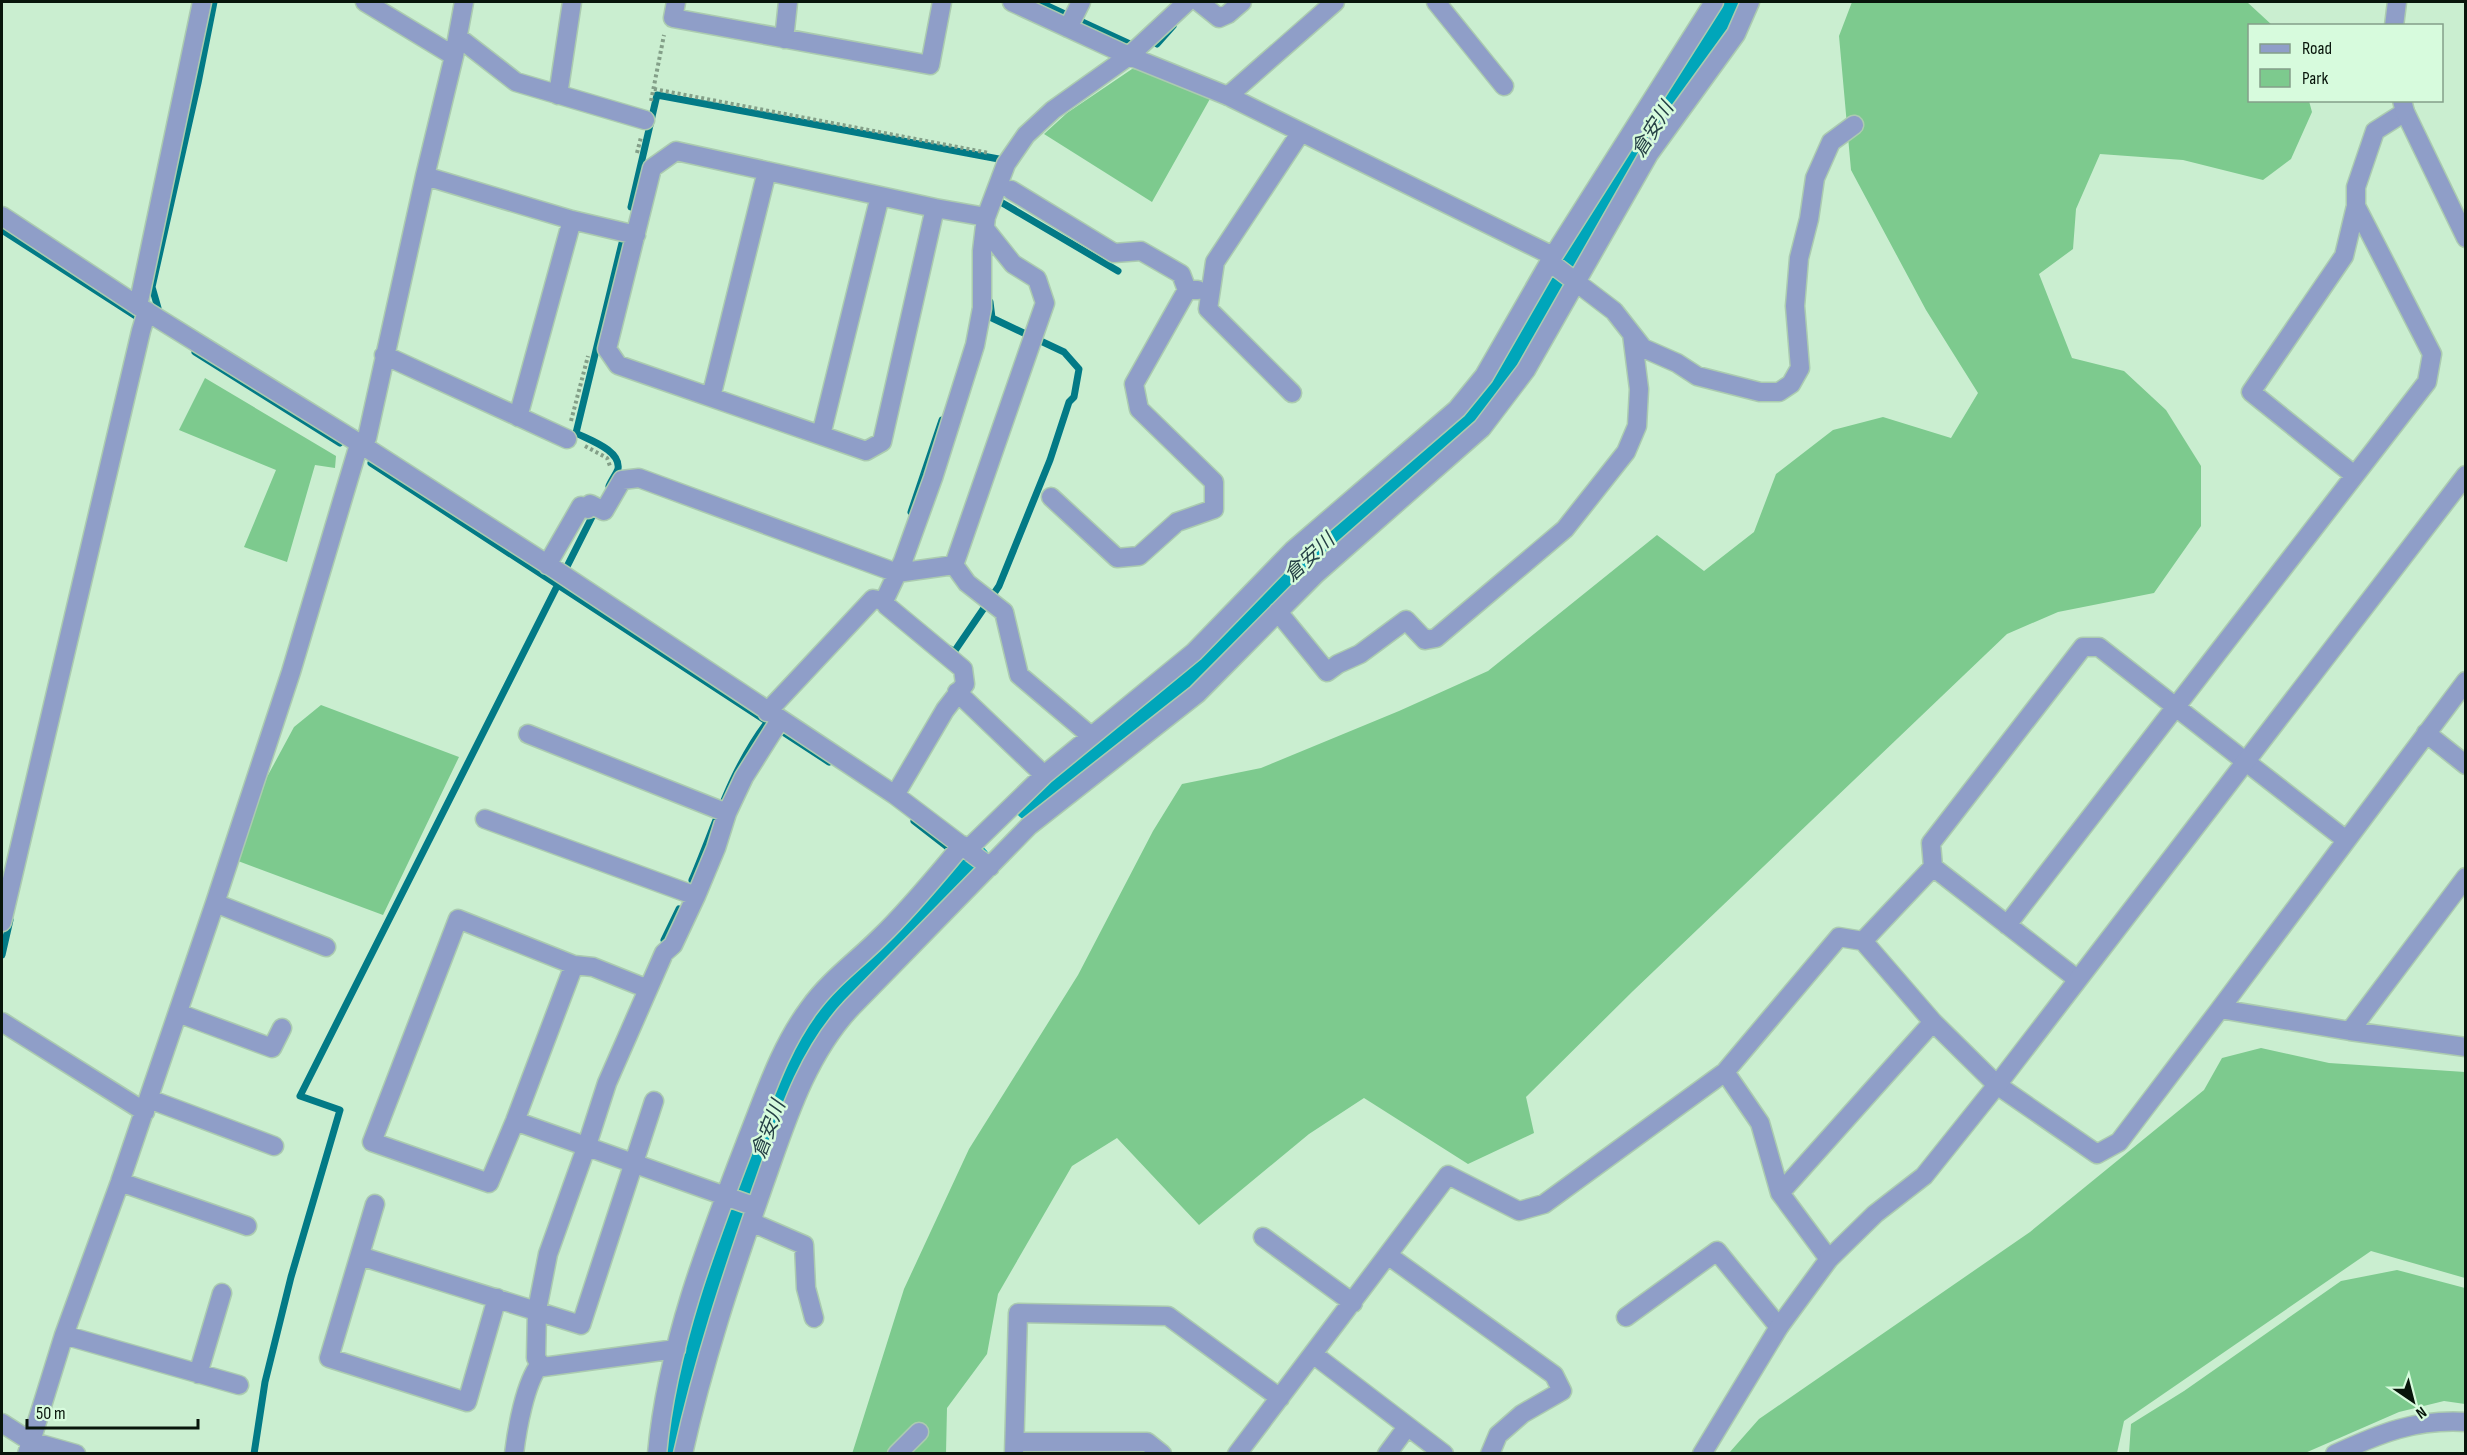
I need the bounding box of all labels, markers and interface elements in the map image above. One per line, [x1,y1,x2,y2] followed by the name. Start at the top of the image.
[2248,24,2443,102] legend
[2302,38,2332,59] text: Road
[2302,68,2328,89] text: Park
[1627,96,1680,161] water label: 倉安川
[1280,527,1341,587] water label: 倉安川
[747,1095,792,1162] water label: 倉安川
[2383,1371,2443,1431] north arrow
[27,1392,198,1430] scale bar
[2412,1402,2430,1422] text: N
[36,1403,66,1424] text: 50 m

